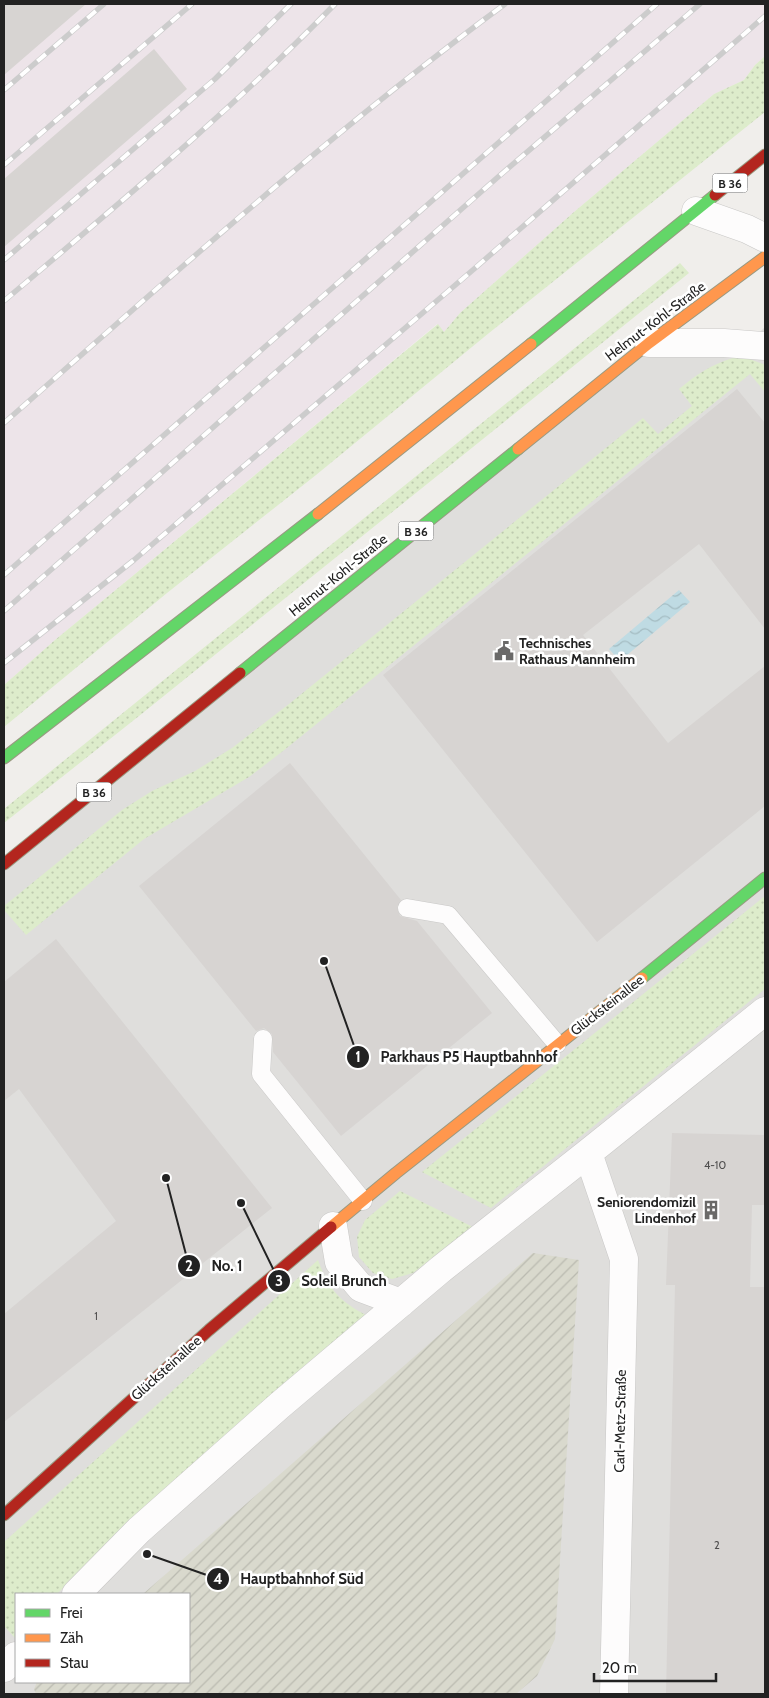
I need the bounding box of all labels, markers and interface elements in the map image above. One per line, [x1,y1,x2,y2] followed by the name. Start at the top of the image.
[712,174,748,192] road number: B 36
[601,277,709,365] street label: Helmut-Kohl-Straße
[398,522,434,540] road number: B 36
[285,530,391,620] street label: Helmut-Kohl-Straße
[519,634,635,668] place label: Technisches Rathaus Mannheim
[493,640,515,662] public building icon: Technisches Rathaus Mannheim
[76,782,112,802] road number: B 36
[567,971,647,1039] street label: Glücksteinallee
[345,1042,567,1072] callout: Parkhaus P5 Hauptbahnhof
[355,1048,361,1066] text: 1
[380,1048,558,1066] text: Parkhaus P5 Hauptbahnhof
[704,1158,726,1172] house number: 4-10
[597,1193,696,1227] place label: Seniorendomizil Lindenhof
[700,1199,722,1221] building icon: Seniorendomizil Lindenhof
[177,1251,253,1281] callout: No. 1
[185,1257,193,1275] text: 2
[211,1257,243,1275] text: No. 1
[267,1266,397,1296] callout: Soleil Brunch
[275,1272,283,1290] text: 3
[301,1272,387,1290] text: Soleil Brunch
[94,1309,98,1323] house number: 1
[127,1332,205,1404] street label: Glücksteinallee
[610,1369,630,1473] street label: Carl-Metz-Straße
[714,1538,720,1552] house number: 2
[206,1564,374,1594] callout: Hauptbahnhof Süd
[213,1570,223,1588] text: 4
[240,1570,364,1588] text: Hauptbahnhof Süd
[15,1593,190,1683] legend
[60,1604,83,1622] text: Frei
[60,1629,83,1647] text: Zäh
[594,1650,716,1682] scale bar
[60,1654,89,1672] text: Stau
[602,1659,637,1677] text: 20 m

